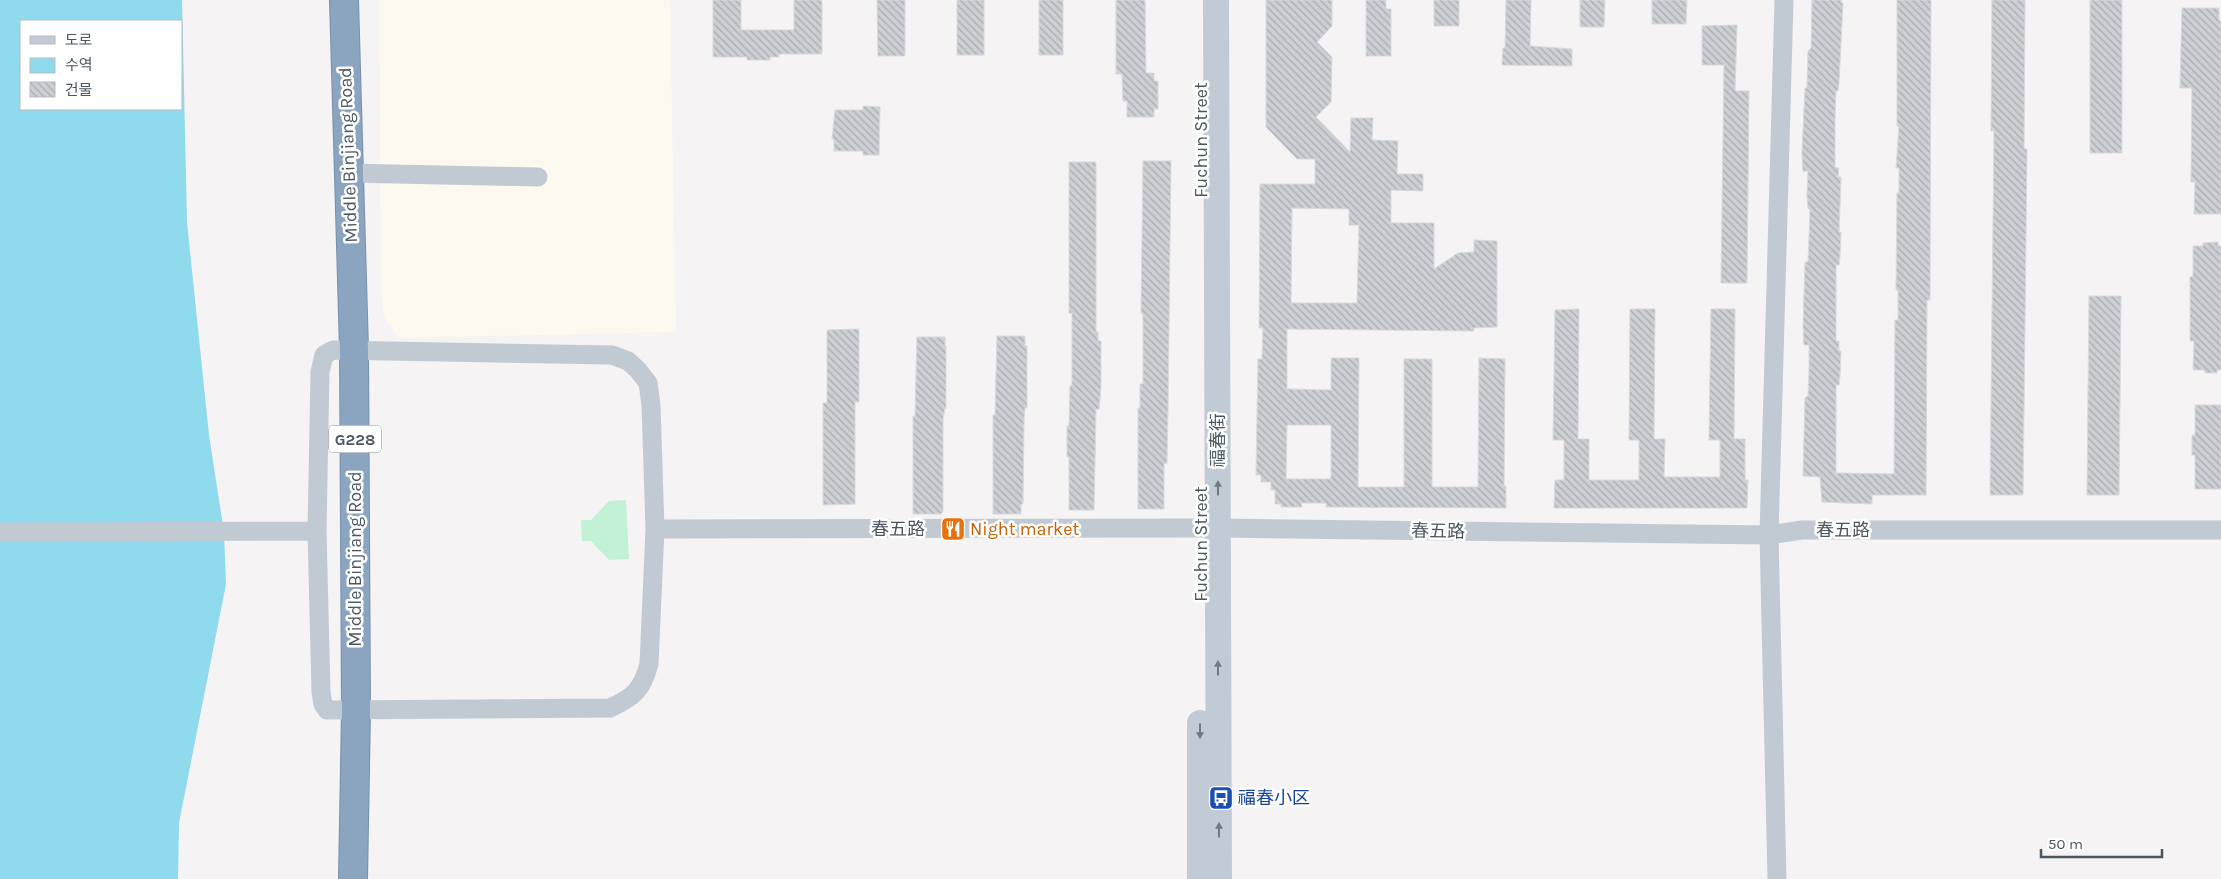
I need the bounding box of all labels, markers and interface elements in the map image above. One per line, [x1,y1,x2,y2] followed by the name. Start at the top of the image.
[20,20,182,110] legend
[65,31,93,49] text: 도로
[65,56,93,74] text: 수역
[334,67,362,243] street label: Middle Binjiang Road
[65,81,93,99] text: 건물
[1190,82,1212,198] street label: Fuchun Street
[1207,413,1229,467] street label: 福春街
[329,426,381,452] road number: G228
[344,471,366,647] street label: Middle Binjiang Road
[1214,480,1222,496] one-way arrow
[1190,486,1212,602] street label: Fuchun Street
[940,516,966,542] restaurant icon: Night market
[871,518,925,540] street label: 春五路
[970,518,1079,540] place label: Night market
[1816,519,1870,541] street label: 春五路
[1411,520,1465,542] street label: 春五路
[1214,660,1222,676] one-way arrow
[1196,723,1204,739] one-way arrow
[1208,785,1234,811] bus stop icon: 福春小区
[1238,787,1310,809] place label: 福春小区
[1215,822,1223,838] one-way arrow
[2041,826,2162,858] scale bar
[2048,835,2083,853] text: 50 m

